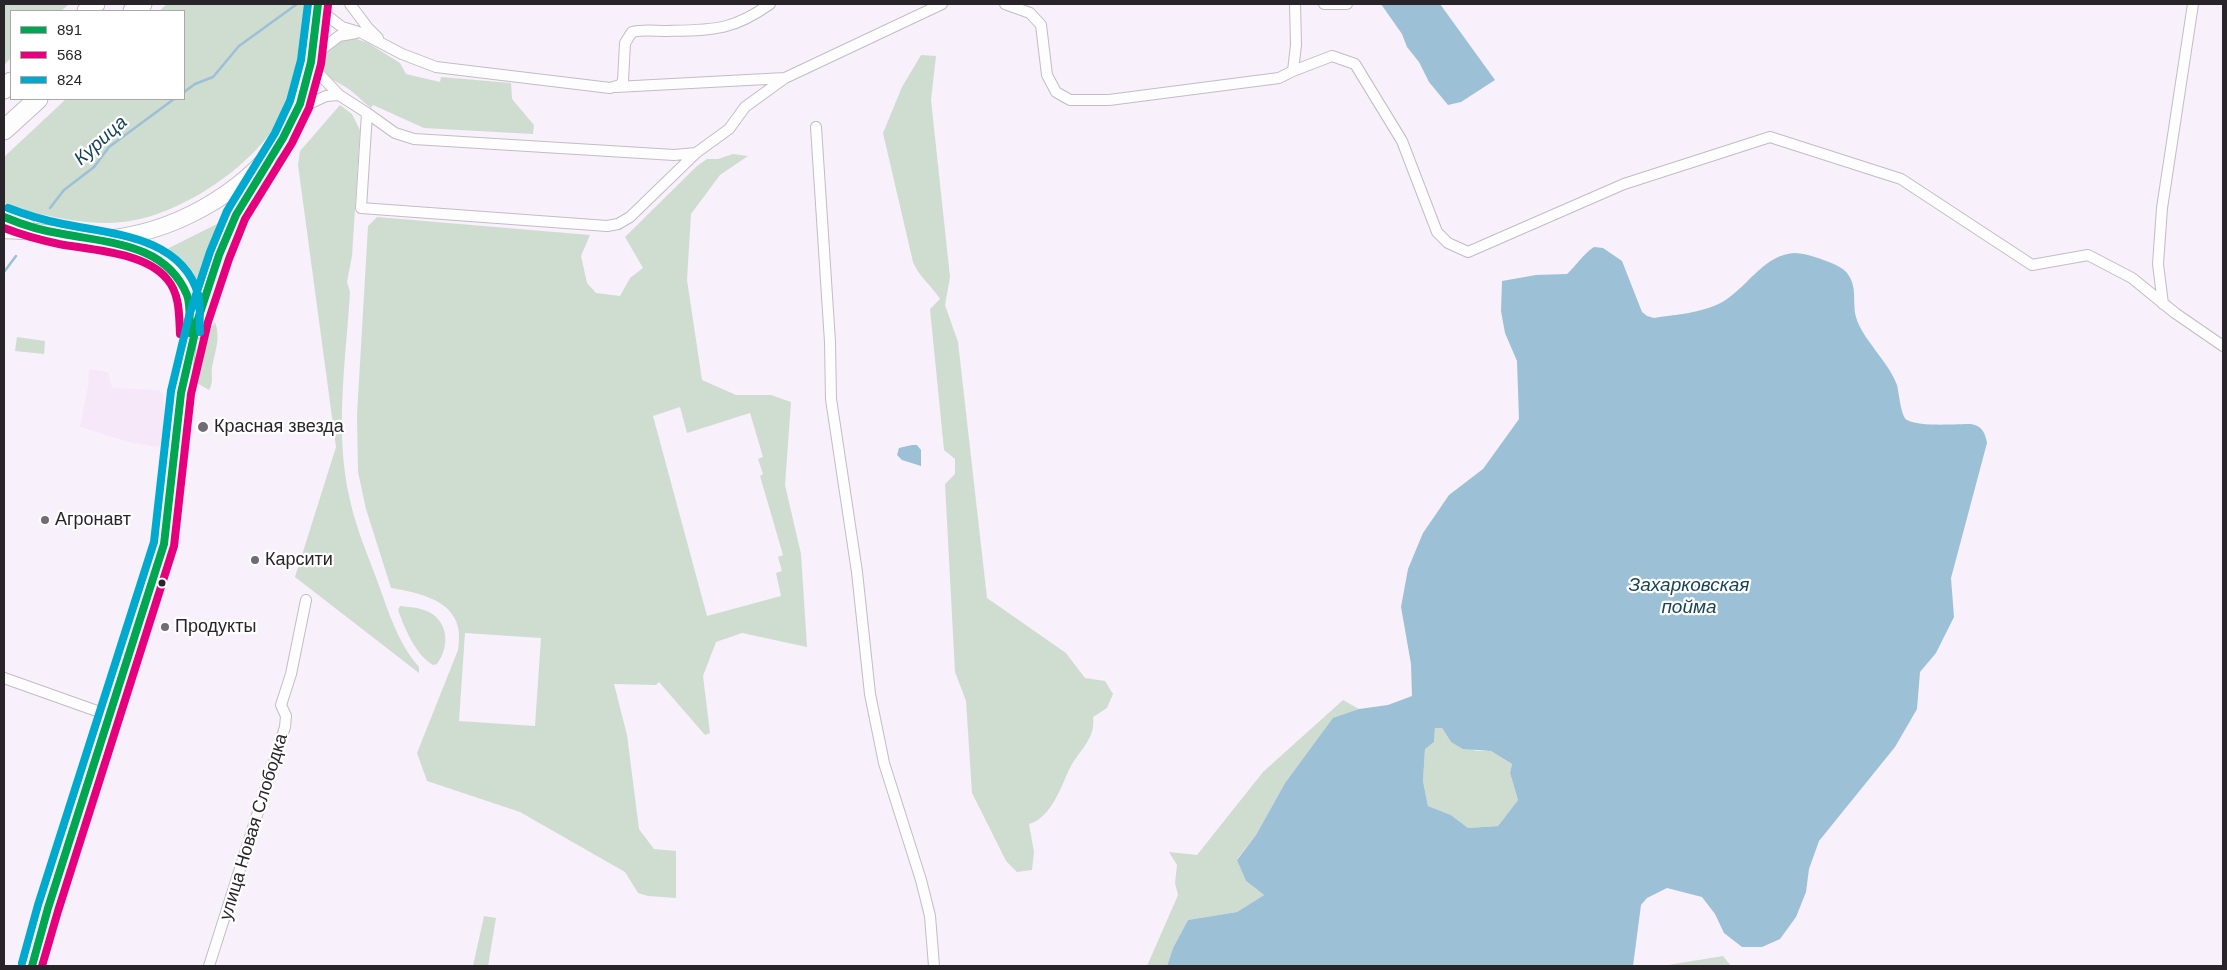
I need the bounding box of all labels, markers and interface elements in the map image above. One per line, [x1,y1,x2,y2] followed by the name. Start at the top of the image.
[10,10,185,100] legend
[57,21,82,38] text: 891
[57,46,82,63] text: 568
[57,71,82,88] text: 824
[70,111,132,171] water label: Курица
[214,416,344,438] place label: Красная звезда
[196,420,210,434] marker: Красная звезда
[55,509,131,531] place label: Агронавт
[39,514,51,526] marker: Агронавт
[265,549,333,571] place label: Карсити
[249,554,261,566] marker: Карсити
[1629,575,1749,619] water label: Захарковская пойма
[157,578,167,588] unlabelled marker
[175,616,256,638] place label: Продукты
[159,621,171,633] marker: Продукты
[215,731,293,923] street label: улица Новая Слободка

